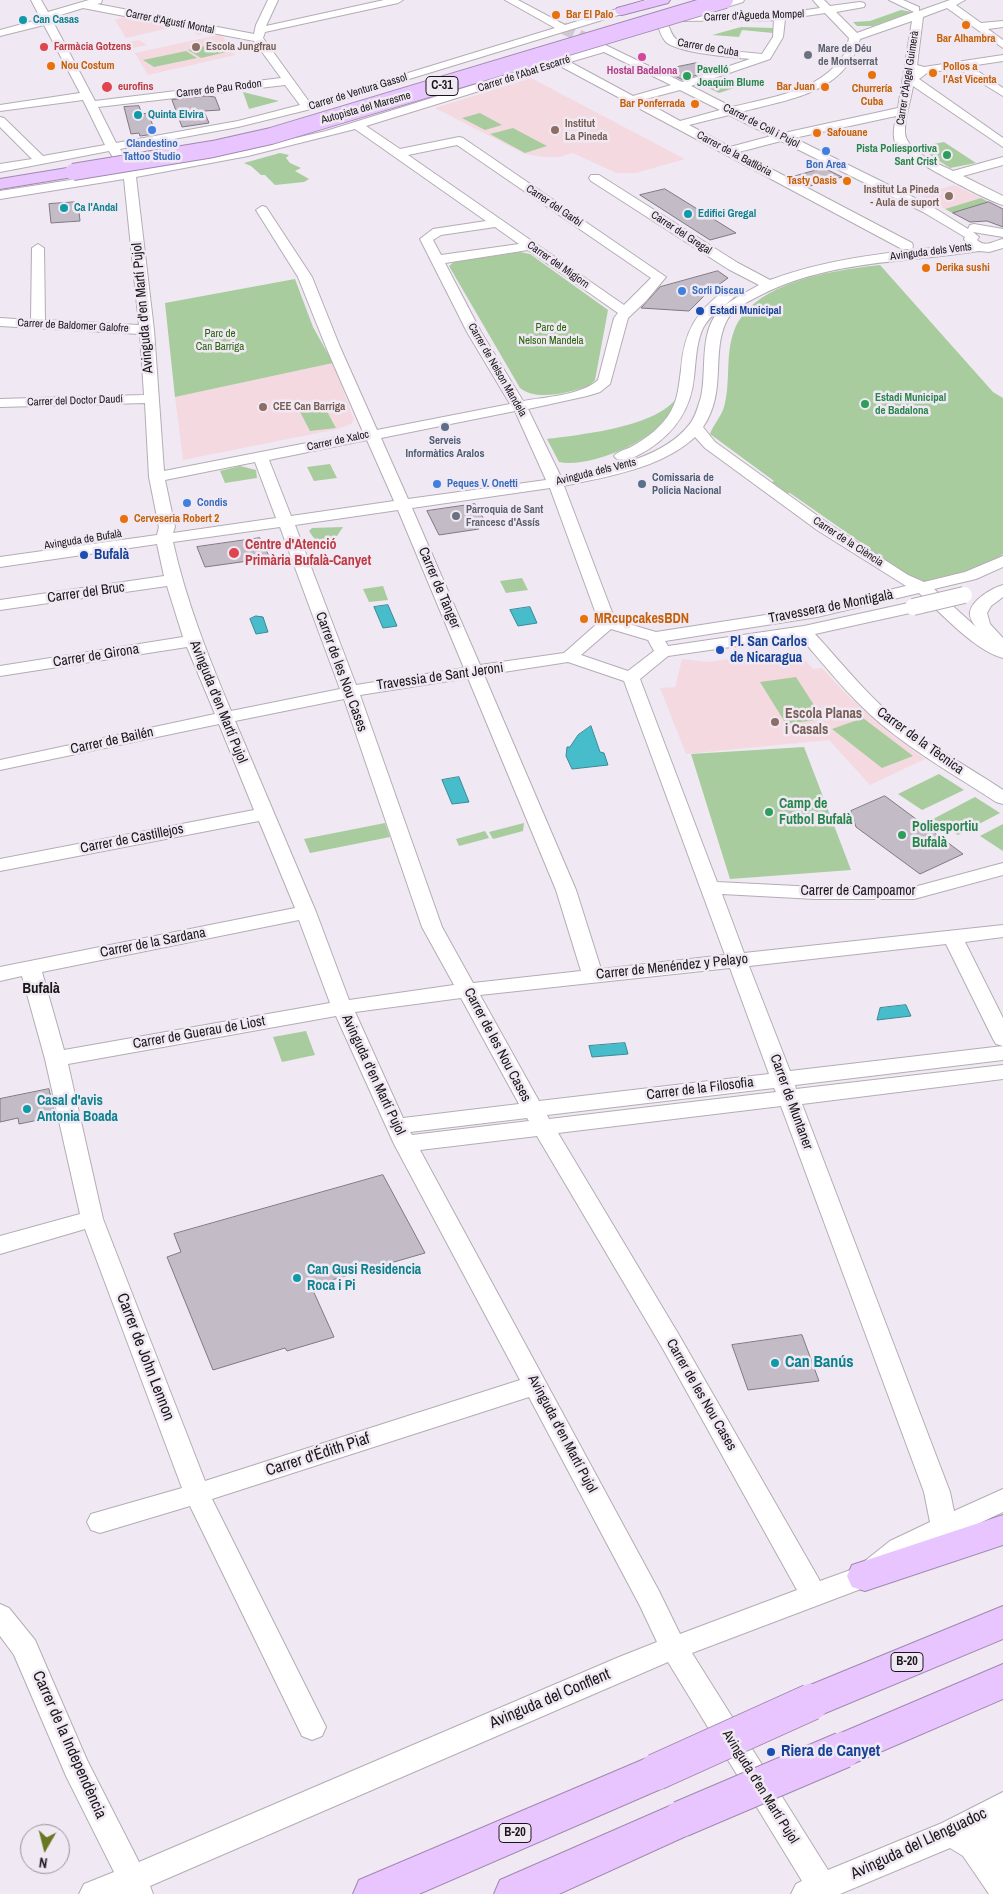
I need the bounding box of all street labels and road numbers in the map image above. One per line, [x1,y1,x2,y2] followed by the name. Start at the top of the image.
[125,7,215,37] street label: Carrer d'Agustí Montal
[704,8,804,24] street label: Carrer d'Àgueda Mompel
[894,30,922,126] street label: Carrer d'Àngel Guimerà
[676,36,740,60] street label: Carrer de Cuba
[476,53,572,95] street label: Carrer de l'Abat Escarré
[307,71,409,113] street label: Carrer de Ventura Gassol
[426,76,458,95] road number: C-31
[176,77,262,101] street label: Carrer de Pau Rodon
[320,89,412,127] street label: Autopista del Maresme
[721,101,801,151] street label: Carrer de Coll i Pujol
[694,129,774,179] street label: Carrer de la Batllòria
[523,182,585,230] street label: Carrer del Garbí
[648,208,714,258] street label: Carrer del Gregal
[524,239,592,291] street label: Carrer del Migjorn
[889,240,973,264] street label: Avinguda dels Vents
[129,242,157,374] street label: Avinguda d'en Martí Pujol
[17,316,129,336] street label: Carrer de Baldomer Galofre
[465,321,529,419] street label: Carrer de Nelson Mandela
[27,393,123,409] street label: Carrer del Doctor Daudí
[306,428,370,454] street label: Carrer de Xaloc
[555,456,637,488] street label: Avinguda dels Vents
[810,514,886,570] street label: Carrer de la Ciència
[43,527,123,553] street label: Avinguda de Bufalà
[414,545,464,631] street label: Carrer de Tànger
[46,579,126,607] street label: Carrer del Bruc
[767,587,895,627] street label: Travessera de Montigalà
[312,610,370,734] street label: Carrer de les Nou Cases
[186,638,250,766] street label: Avinguda d'en Martí Pujol
[52,641,140,671] street label: Carrer de Girona
[376,660,504,694] street label: Travessia de Sant Jeroni
[873,704,967,778] street label: Carrer de la Tècnica
[69,724,155,758] street label: Carrer de Bailén
[79,821,185,857] street label: Carrer de Castillejos
[801,883,915,899] street label: Carrer de Campoamor
[99,925,207,961] street label: Carrer de la Sardana
[595,951,749,983] street label: Carrer de Menéndez y Pelayo
[460,985,534,1105] street label: Carrer de les Nou Cases
[338,1012,408,1138] street label: Avinguda d'en Martí Pujol
[132,1013,266,1053] street label: Carrer de Guerau de Liost
[766,1052,816,1152] street label: Carrer de Muntaner
[645,1074,755,1104] street label: Carrer de la Filosofia
[112,1291,178,1423] street label: Carrer de John Lennon
[662,1336,740,1454] street label: Carrer de les Nou Cases
[524,1372,600,1496] street label: Avinguda d'en Martí Pujol
[264,1429,372,1481] street label: Carrer d'Édith Piaf
[891,1652,923,1671] road number: B-20
[487,1665,613,1733] street label: Avinguda del Conflent
[28,1668,110,1822] street label: Carrer de la Independència
[718,1727,802,1847] street label: Avinguda d'en Martí Pujol
[848,1804,990,1884] street label: Avinguda del Llenguadoc
[499,1824,531,1842] road number: B-20

